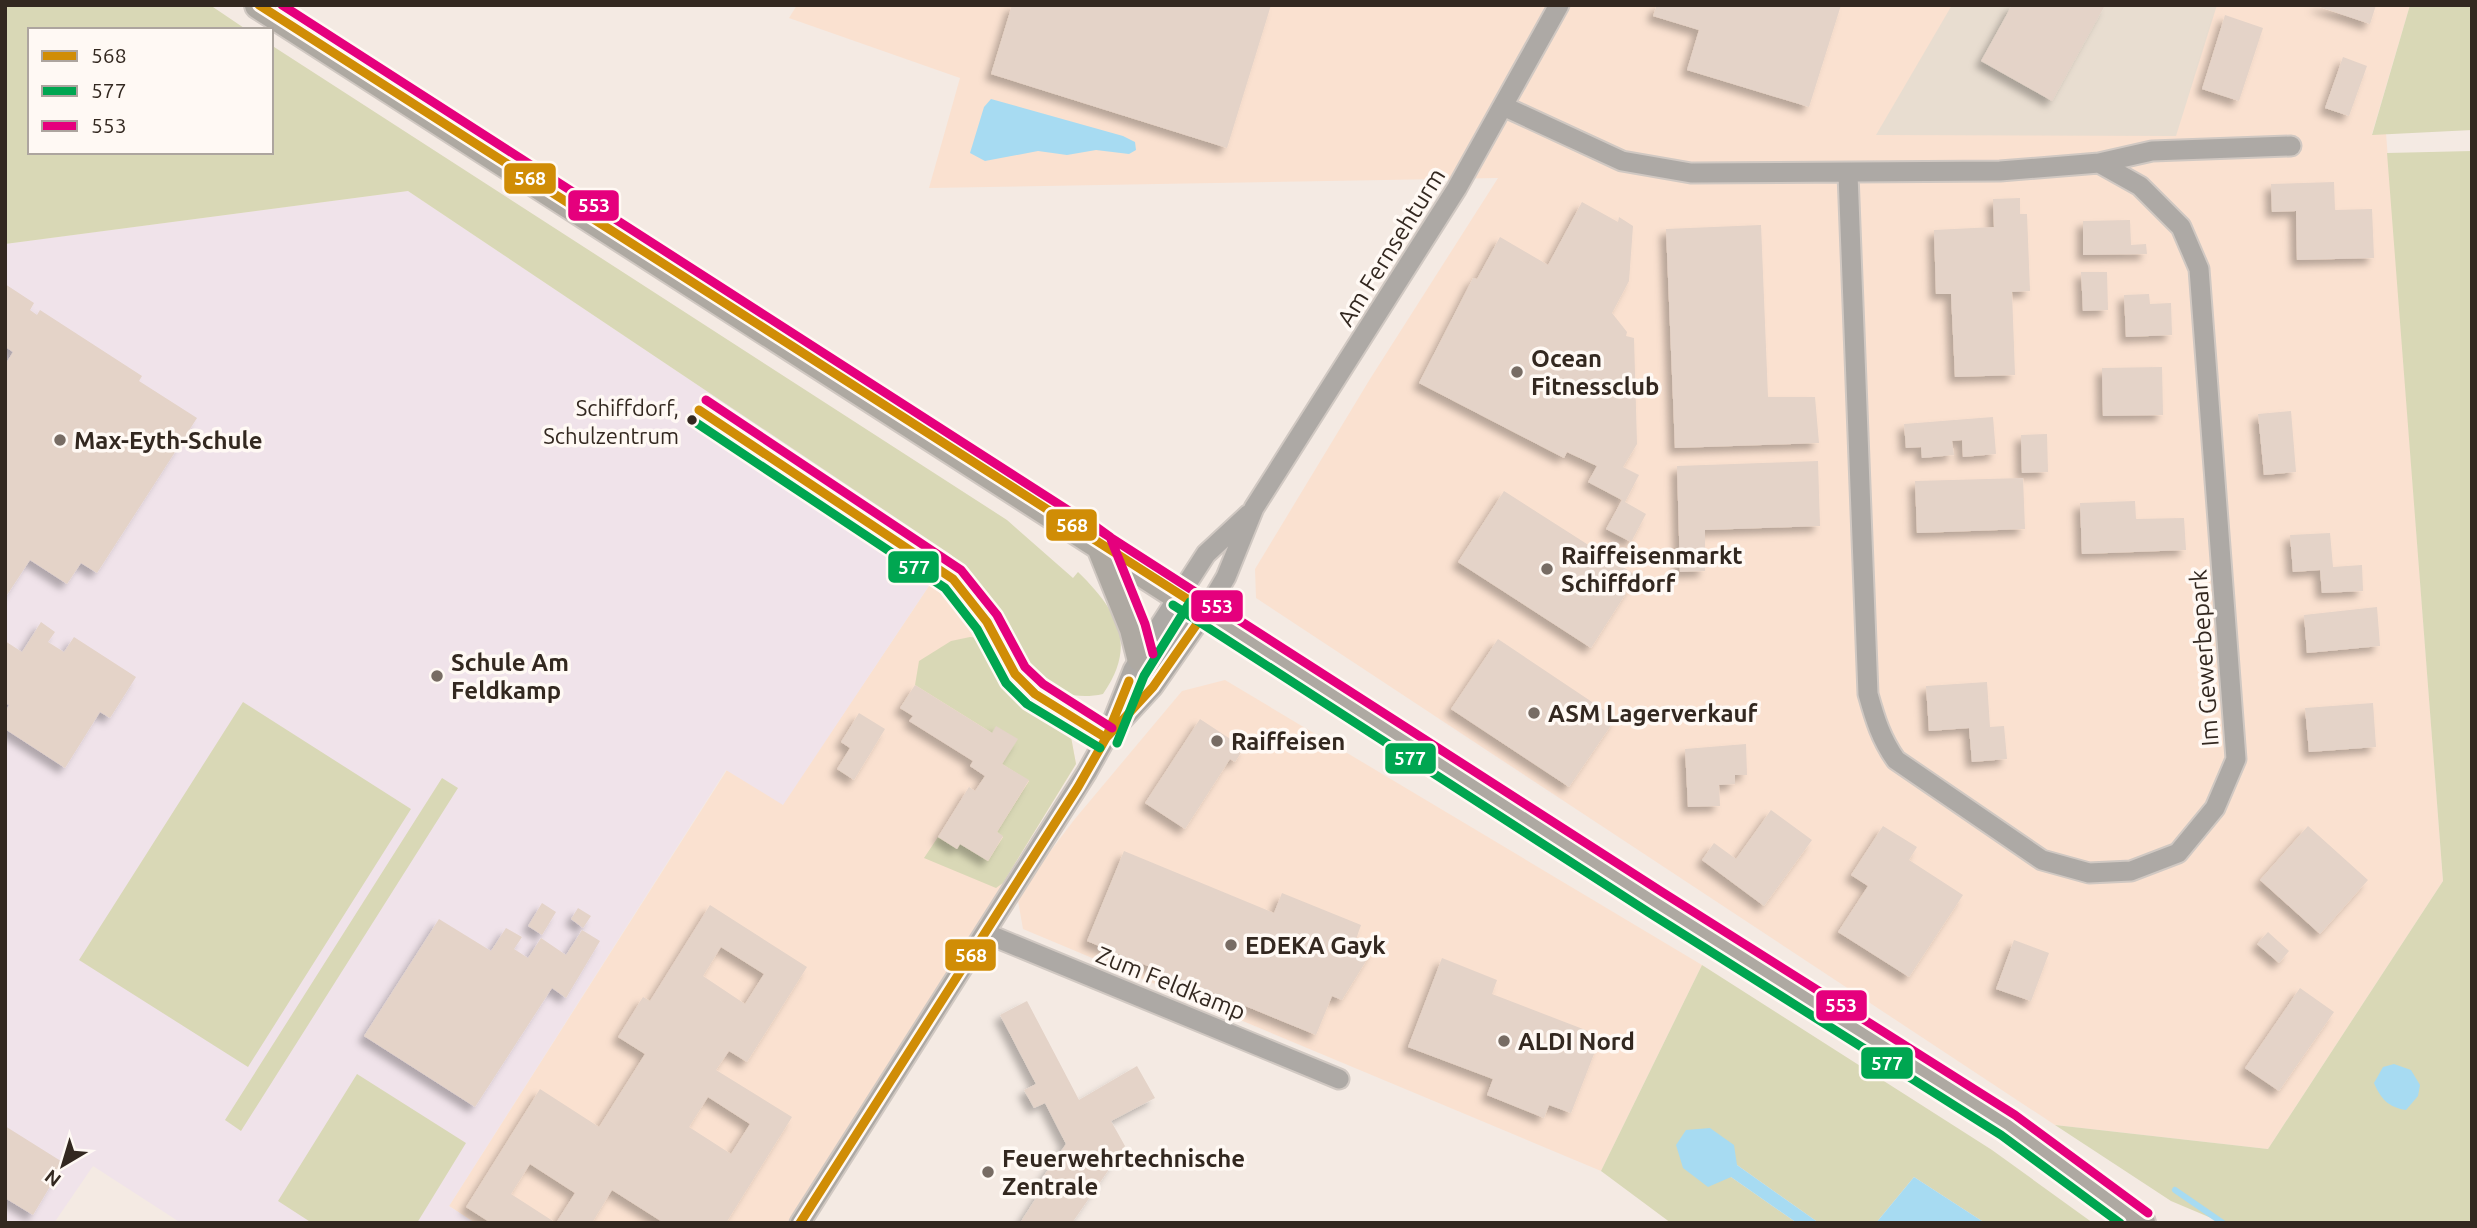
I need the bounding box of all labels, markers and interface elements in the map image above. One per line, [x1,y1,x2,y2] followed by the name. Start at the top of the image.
[28,28,273,154] legend
[91,43,127,67] text: 568
[91,78,127,102] text: 577
[91,113,127,137] text: 553
[503,162,557,195] line badge: 568
[1332,163,1450,331] street label: Am Fernsehturm
[514,167,546,189] text: 568
[567,189,620,222] line badge: 553
[578,194,610,216] text: 553
[1531,345,1660,400] place label: Ocean Fitnessclub
[1509,364,1525,380] marker: Ocean Fitnessclub
[543,395,679,448] place label: Schiffdorf, Schulzentrum
[685,413,699,427] marker: Schiffdorf, Schulzentrum
[74,427,263,454] place label: Max-Eyth-Schule
[52,432,68,448] marker: Max-Eyth-Schule
[1045,508,1098,542] line badge: 568
[1056,514,1088,536] text: 568
[1561,542,1743,597] place label: Raiffeisenmarkt Schiffdorf
[887,550,940,584] line badge: 577
[898,556,930,578] text: 577
[1539,561,1555,577] marker: Raiffeisenmarkt Schiffdorf
[2184,569,2224,747] street label: Im Gewerbepark
[1190,589,1244,623] line badge: 553
[1201,595,1233,617] text: 553
[451,649,569,704] place label: Schule Am Feldkamp
[429,668,445,684] marker: Schule Am Feldkamp
[1548,700,1759,727] place label: ASM Lagerverkauf
[1526,705,1542,721] marker: ASM Lagerverkauf
[1231,728,1345,755] place label: Raiffeisen
[1209,733,1225,749] marker: Raiffeisen
[1384,742,1437,775] line badge: 577
[1394,747,1426,769] text: 577
[1245,932,1386,959] place label: EDEKA Gayk
[1223,937,1239,953] marker: EDEKA Gayk
[944,938,997,972] line badge: 568
[1092,941,1250,1025] street label: Zum Feldkamp
[955,944,987,966] text: 568
[1815,989,1868,1022] line badge: 553
[1825,994,1857,1016] text: 553
[1518,1028,1635,1055] place label: ALDI Nord
[1496,1033,1512,1049] marker: ALDI Nord
[1860,1046,1914,1080] line badge: 577
[1871,1052,1903,1074] text: 577
[28,1130,98,1200] north arrow
[1002,1145,1245,1200] place label: Feuerwehrtechnische Zentrale
[980,1164,996,1180] marker: Feuerwehrtechnische Zentrale
[40,1165,65,1191] text: N

